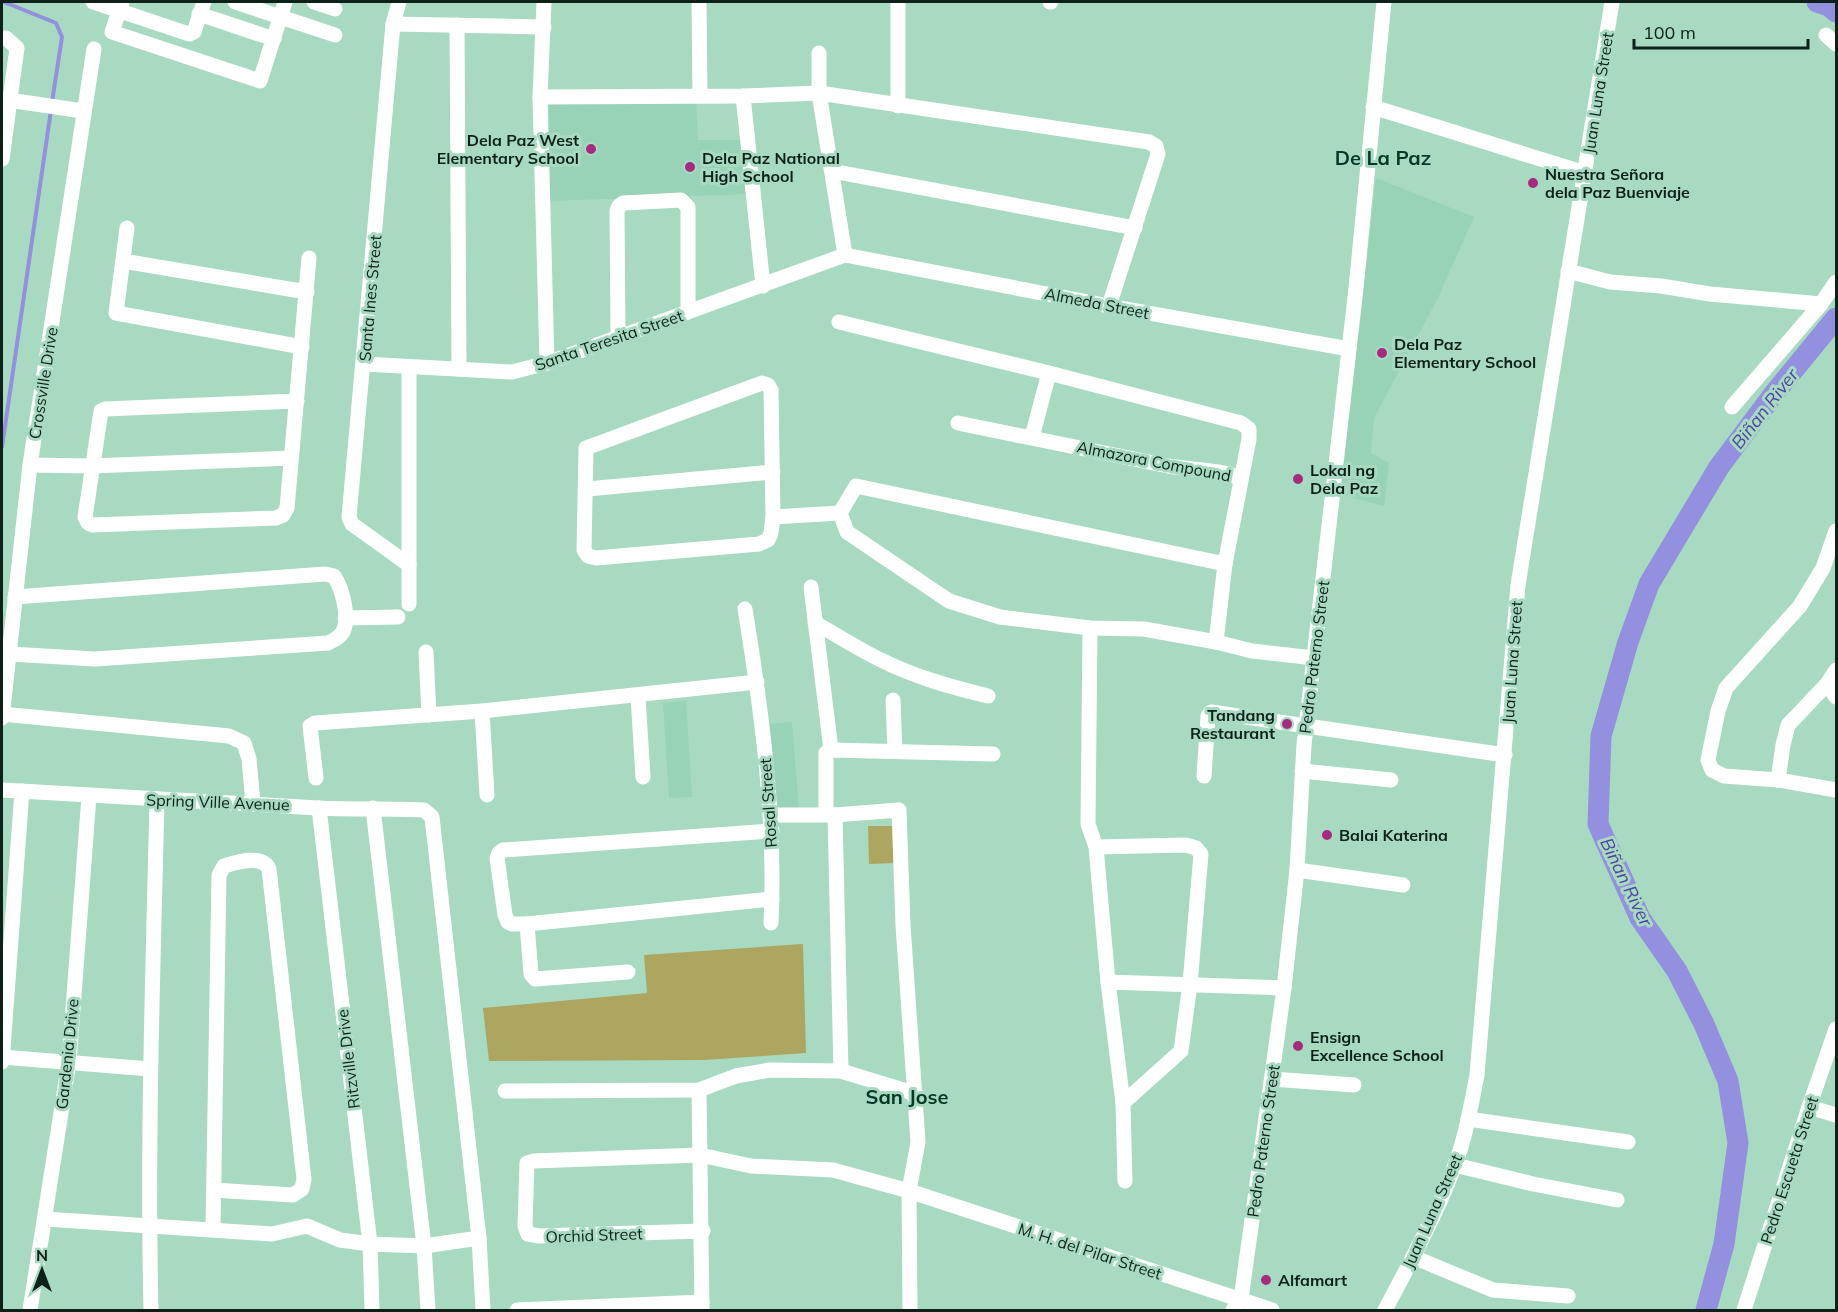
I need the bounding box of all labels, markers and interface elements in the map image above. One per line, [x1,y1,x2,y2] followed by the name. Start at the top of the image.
[1634,12,1808,50] scale bar
[1643,21,1696,44] text: 100 m
[1579,30,1618,155] street label: Juan Luna Street
[437,130,579,168] place label: Dela Paz West Elementary School
[584,142,598,156] marker: Dela Paz West Elementary School
[1335,145,1431,170] district label: De La Paz
[702,148,840,186] place label: Dela Paz National High School
[683,160,697,174] marker: Dela Paz National High School
[1545,164,1690,202] place label: Nuestra Señora dela Paz Buenviaje
[1526,176,1540,190] marker: Nuestra Señora dela Paz Buenviaje
[355,234,386,362] street label: Santa Ines Street
[1043,283,1151,323] street label: Almeda Street
[532,305,686,375] street label: Santa Teresita Street
[24,326,62,440] street label: Crossville Drive
[1394,334,1536,372] place label: Dela Paz Elementary School
[1375,346,1389,360] marker: Dela Paz Elementary School
[1726,363,1804,453] water label: Biñan River
[1075,436,1233,486] street label: Almazora Compound
[1310,460,1378,498] place label: Lokal ng Dela Paz
[1291,472,1305,486] marker: Lokal ng Dela Paz
[1295,579,1333,735] street label: Pedro Paterno Street
[1498,600,1526,724] street label: Juan Luna Street
[1190,705,1275,743] place label: Tandang Restaurant
[1280,717,1294,731] marker: Tandang Restaurant
[755,757,781,848] street label: Rosal Street
[146,790,290,814] street label: Spring Ville Avenue
[1339,825,1448,845] place label: Balai Katerina
[1320,828,1334,842] marker: Balai Katerina
[1595,834,1658,931] water label: Biñan River
[51,998,83,1110] street label: Gardenia Drive
[332,1008,364,1110] street label: Ritzville Drive
[1310,1027,1444,1065] place label: Ensign Excellence School
[1291,1039,1305,1053] marker: Ensign Excellence School
[1242,1063,1284,1219] street label: Pedro Paterno Street
[866,1084,948,1109] district label: San Jose
[1756,1093,1822,1246] street label: Pedro Escueta Street
[1398,1150,1466,1271] street label: Juan Luna Street
[1016,1218,1165,1284] street label: M. H. del Pilar Street
[545,1223,643,1247] street label: Orchid Street
[12,1240,72,1300] north arrow
[36,1245,48,1265] text: N
[1278,1270,1347,1290] place label: Alfamart
[1259,1273,1273,1287] marker: Alfamart

